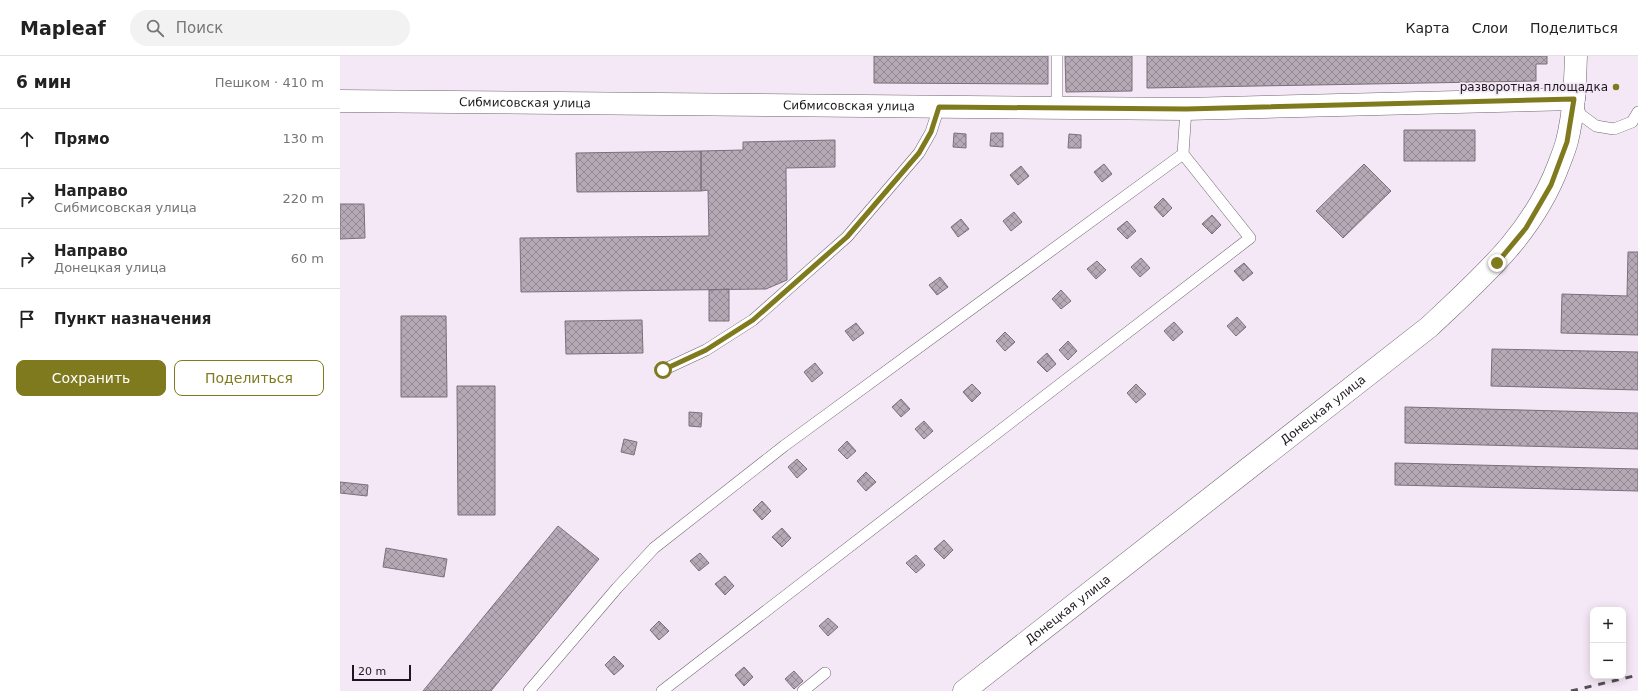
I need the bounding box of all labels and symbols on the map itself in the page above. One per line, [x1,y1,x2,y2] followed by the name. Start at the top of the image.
[1460,80,1608,94] place label: разворотная площадка
[1611,82,1621,92] marker: разворотная площадка
[459,95,591,110] street label: Сибмисовская улица
[783,98,915,113] street label: Сибмисовская улица
[1488,254,1506,272] route end
[654,361,672,379] route start
[1278,372,1368,447] street label: Донецкая улица
[1023,572,1113,647] street label: Донецкая улица
[352,663,411,682] scale bar

